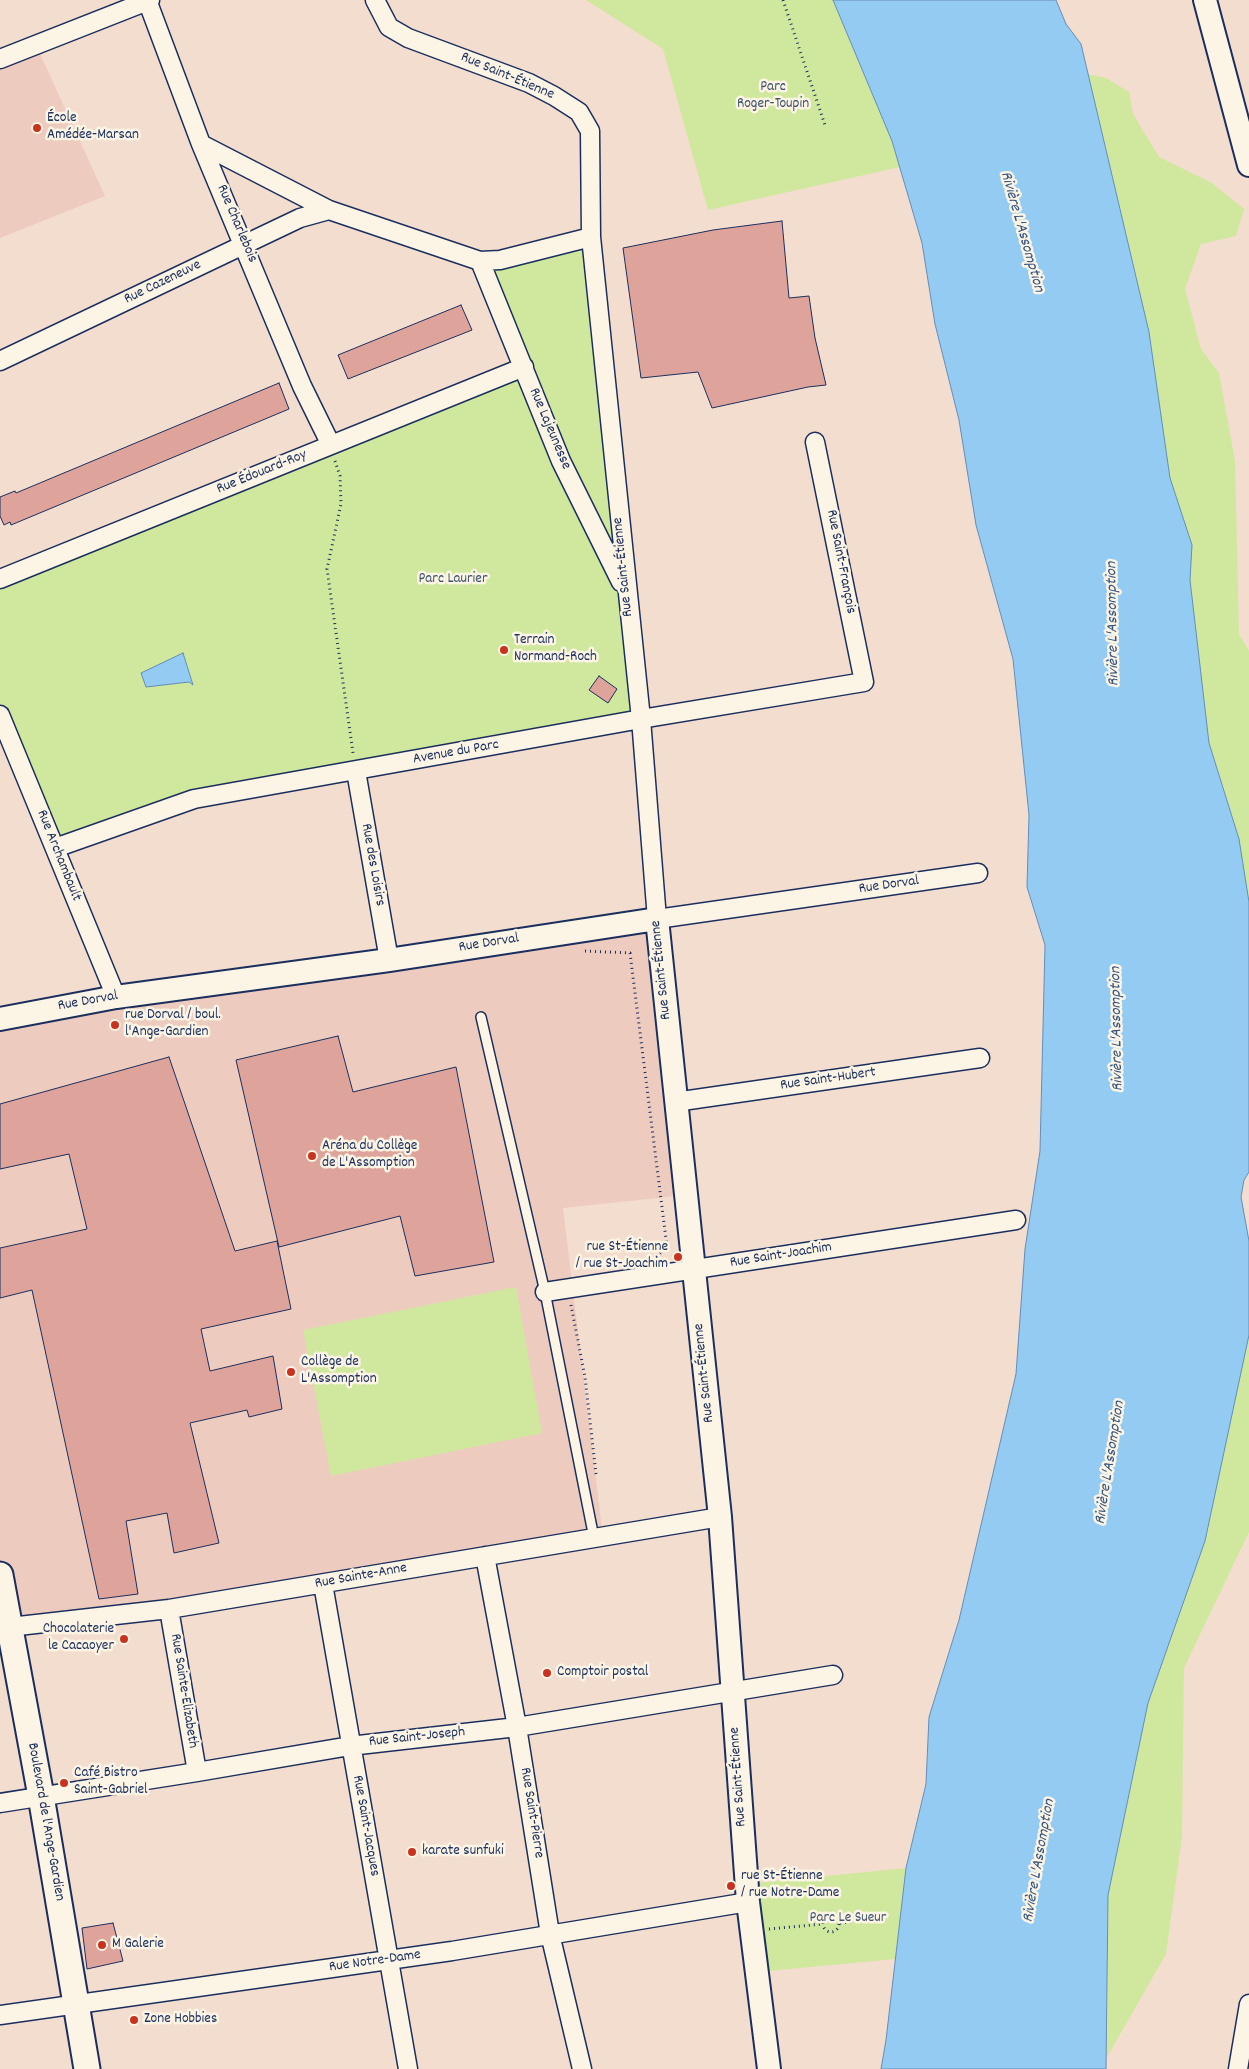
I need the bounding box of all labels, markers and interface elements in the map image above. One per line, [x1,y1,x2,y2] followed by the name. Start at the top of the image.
[457,49,557,105] street label: Rue Saint-Étienne
[737,79,809,114] park label: Parc Roger-Toupin
[47,110,139,145] place label: École Amédée-Marsan
[31,122,43,134] marker: École Amédée-Marsan
[995,169,1047,295] water label: Rivière L'Assomption
[211,182,261,266] street label: Rue Charlebois
[122,257,204,309] street label: Rue Cazeneuve
[524,386,574,472] street label: Rue Lajeunesse
[214,447,310,499] street label: Rue Édouard-Roy
[821,508,859,616] street label: Rue Saint-François
[610,516,638,618] street label: Rue Saint-Étienne
[1103,562,1125,686] water label: Rivière L'Assomption
[419,571,487,589] park label: Parc Laurier
[514,632,597,667] place label: Terrain Normand-Roch
[498,644,510,656] marker: Terrain Normand-Roch
[412,737,500,769] street label: Avenue du Parc
[32,808,84,904] street label: Rue Archambault
[356,822,388,908] street label: Rue des Loisirs
[858,873,920,899] street label: Rue Dorval
[648,919,676,1021] street label: Rue Saint-Étienne
[458,930,520,958] street label: Rue Dorval
[1107,967,1129,1091] water label: Rivière L'Assomption
[57,988,119,1016] street label: Rue Dorval
[125,1007,221,1042] place label: rue Dorval / boul. l'Ange-Gardien
[109,1019,121,1031] marker: rue Dorval / boul. l'Ange-Gardien
[779,1064,877,1096] street label: Rue Saint-Hubert
[322,1138,417,1173] place label: Aréna du Collège de L'Assomption
[306,1150,318,1162] marker: Aréna du Collège de L'Assomption
[576,1239,668,1274] place label: rue St-Étienne / rue St-Joachim
[729,1239,833,1273] street label: Rue Saint-Joachim
[672,1251,684,1263] marker: rue St-Étienne / rue St-Joachim
[691,1322,719,1424] street label: Rue Saint-Étienne
[301,1354,377,1389] place label: Collège de L'Assomption
[285,1366,297,1378] marker: Collège de L'Assomption
[1092,1400,1130,1526] water label: Rivière L'Assomption
[314,1560,408,1594] street label: Rue Sainte-Anne
[43,1621,114,1656] place label: Chocolaterie le Cacaoyer
[165,1632,201,1750] street label: Rue Sainte-Elizabeth
[118,1633,130,1645] marker: Chocolaterie le Cacaoyer
[557,1664,648,1682] place label: Comptoir postal
[541,1667,553,1679] marker: Comptoir postal
[368,1724,466,1752] street label: Rue Saint-Joseph
[727,1727,751,1827] street label: Rue Saint-Étienne
[22,1742,68,1902] street label: Boulevard de l'Ange-Gardien
[74,1765,148,1800] place label: Café Bistro Saint-Gabriel
[515,1766,547,1860] street label: Rue Saint-Pierre
[347,1774,383,1878] street label: Rue Saint-Jacques
[58,1777,70,1789] marker: Café Bistro Saint-Gabriel
[1020,1798,1060,1924] water label: Rivière L'Assomption
[422,1843,504,1861] place label: karate sunfuki
[406,1846,418,1858] marker: karate sunfuki
[741,1868,839,1903] place label: rue St-Étienne / rue Notre-Dame
[725,1880,737,1892] marker: rue St-Étienne / rue Notre-Dame
[810,1910,886,1928] park label: Parc Le Sueur
[112,1936,164,1954] place label: M Galerie
[96,1939,108,1951] marker: M Galerie
[328,1947,422,1977] street label: Rue Notre-Dame
[144,2011,217,2029] place label: Zone Hobbies
[128,2014,140,2026] marker: Zone Hobbies

